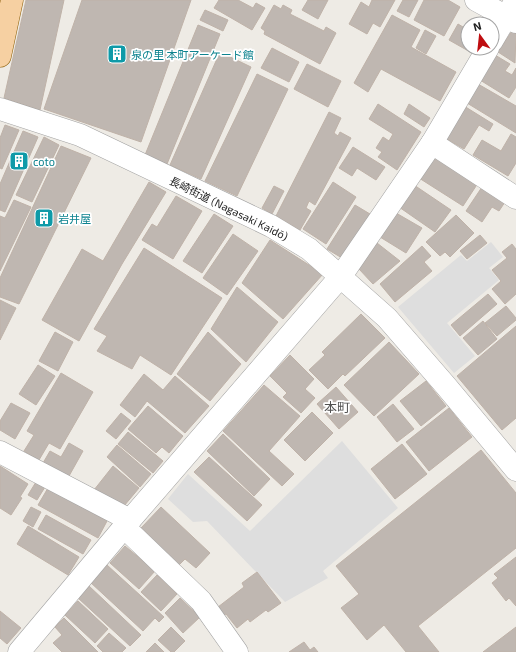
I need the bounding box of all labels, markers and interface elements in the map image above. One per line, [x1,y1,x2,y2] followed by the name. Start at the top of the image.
[460,16,500,56] north arrow
[472,19,483,33] text: N
[106,43,128,65] building icon: 泉の里 本町アーケード館
[131,48,254,61] place label: 泉の里 本町アーケード館
[8,150,30,172] building icon: coto
[33,155,55,168] place label: coto
[168,174,291,242] street label: 長崎街道 (Nagasaki Kaidō)
[33,207,55,229] building icon: 岩井屋
[58,212,91,225] place label: 岩井屋
[324,399,350,415] district label: 本町

